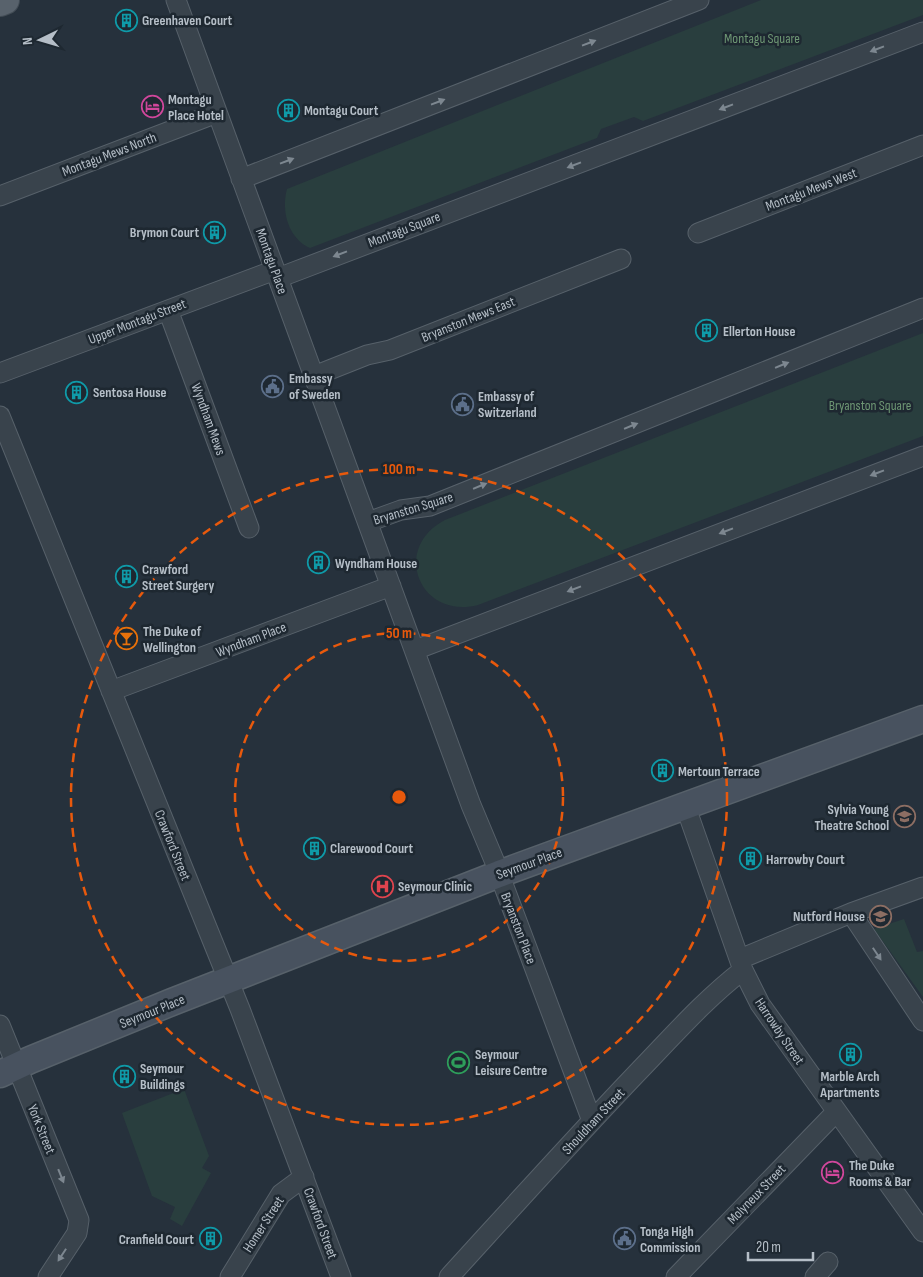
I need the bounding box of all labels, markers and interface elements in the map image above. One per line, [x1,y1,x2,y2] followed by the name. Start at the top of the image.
[114,8,138,32] building icon: Greenhaven Court
[142,12,233,29] place label: Greenhaven Court
[15,15,65,65] north arrow
[724,30,800,47] park label: Montagu Square
[19,37,36,46] text: N
[582,39,597,46] one-way arrow
[870,46,885,53] one-way arrow
[168,91,224,124] place label: Montagu Place Hotel
[140,95,164,119] hotel icon: Montagu Place Hotel
[276,98,300,122] building icon: Montagu Court
[431,98,446,106] one-way arrow
[304,102,379,119] place label: Montagu Court
[718,104,733,111] one-way arrow
[60,129,159,180] street label: Montagu Mews North
[279,157,294,164] one-way arrow
[566,161,581,169] one-way arrow
[763,164,859,215] street label: Montagu Mews West
[366,208,443,251] street label: Montagu Square
[203,220,227,244] building icon: Brymon Court
[130,224,199,241] place label: Brymon Court
[252,226,291,296] street label: Montagu Place
[332,250,347,258] one-way arrow
[419,293,517,346] street label: Bryanston Mews East
[86,295,188,348] street label: Upper Montagu Street
[695,319,719,343] building icon: Ellerton House
[723,323,795,340] place label: Ellerton House
[774,361,789,368] one-way arrow
[289,370,341,403] place label: Embassy of Sweden
[261,374,285,398] public building icon: Embassy of Sweden
[65,380,89,404] building icon: Sentosa House
[188,381,229,458] street label: Wyndham Mews
[93,384,167,401] place label: Sentosa House
[478,388,537,421] place label: Embassy of Switzerland
[450,392,474,416] public building icon: Embassy of Switzerland
[829,397,911,414] park label: Bryanston Square
[624,421,638,429] one-way arrow
[383,460,415,479] text: 100 m
[870,470,885,477] one-way arrow
[473,482,488,490] one-way arrow
[371,488,455,529] street label: Bryanston Square
[718,528,733,535] one-way arrow
[307,551,331,575] building icon: Wyndham House
[335,555,417,572] place label: Wyndham House
[142,561,215,594] place label: Crawford Street Surgery
[114,565,138,589] building icon: Crawford Street Surgery
[566,585,581,593] one-way arrow
[214,618,289,661] street label: Wyndham Place
[143,623,202,656] place label: The Duke of Wellington
[386,624,412,643] text: 50 m
[115,627,139,651] bar icon: The Duke of Wellington
[650,759,674,783] building icon: Mertoun Terrace
[678,763,760,780] place label: Mertoun Terrace
[390,788,408,806] centre of rings
[815,801,889,834] place label: Sylvia Young Theatre School
[893,805,917,829] school or university icon: Sylvia Young Theatre School
[151,807,194,883] street label: Crawford Street
[302,836,326,860] building icon: Clarewood Court
[330,840,414,857] place label: Clarewood Court
[494,844,564,883] street label: Seymour Place
[738,847,762,871] building icon: Harrowby Court
[766,851,845,868] place label: Harrowby Court
[370,874,394,898] hospital icon: Seymour Clinic
[398,878,472,895] place label: Seymour Clinic
[497,890,540,966] street label: Bryanston Place
[869,904,893,928] school or university icon: Nutford House
[793,908,865,925] place label: Nutford House
[872,947,882,961] one-way arrow
[117,991,187,1032] street label: Seymour Place
[751,995,808,1068] street label: Harrowby Street
[838,1042,862,1066] building icon: Marble Arch Apartments
[475,1046,547,1079] place label: Seymour Leisure Centre
[447,1050,471,1074] sports icon: Seymour Leisure Centre
[140,1060,185,1093] place label: Seymour Buildings
[112,1064,136,1088] building icon: Seymour Buildings
[819,1068,880,1101] place label: Marble Arch Apartments
[558,1085,628,1158] street label: Shouldham Street
[24,1102,59,1157] street label: York Street
[849,1157,912,1190] place label: The Duke Rooms & Bar
[724,1161,789,1228] street label: Molyneux Street
[821,1161,845,1185] hotel icon: The Duke Rooms & Bar
[58,1169,66,1183] one-way arrow
[300,1185,341,1261] street label: Crawford Street
[239,1193,288,1255] street label: Homer Street
[640,1223,700,1256] place label: Tonga High Commission
[198,1227,222,1251] building icon: Cranfield Court
[612,1227,636,1251] public building icon: Tonga High Commission
[748,1230,813,1262] scale bar
[119,1231,194,1248] place label: Cranfield Court
[756,1238,781,1257] text: 20 m
[57,1249,67,1262] one-way arrow

